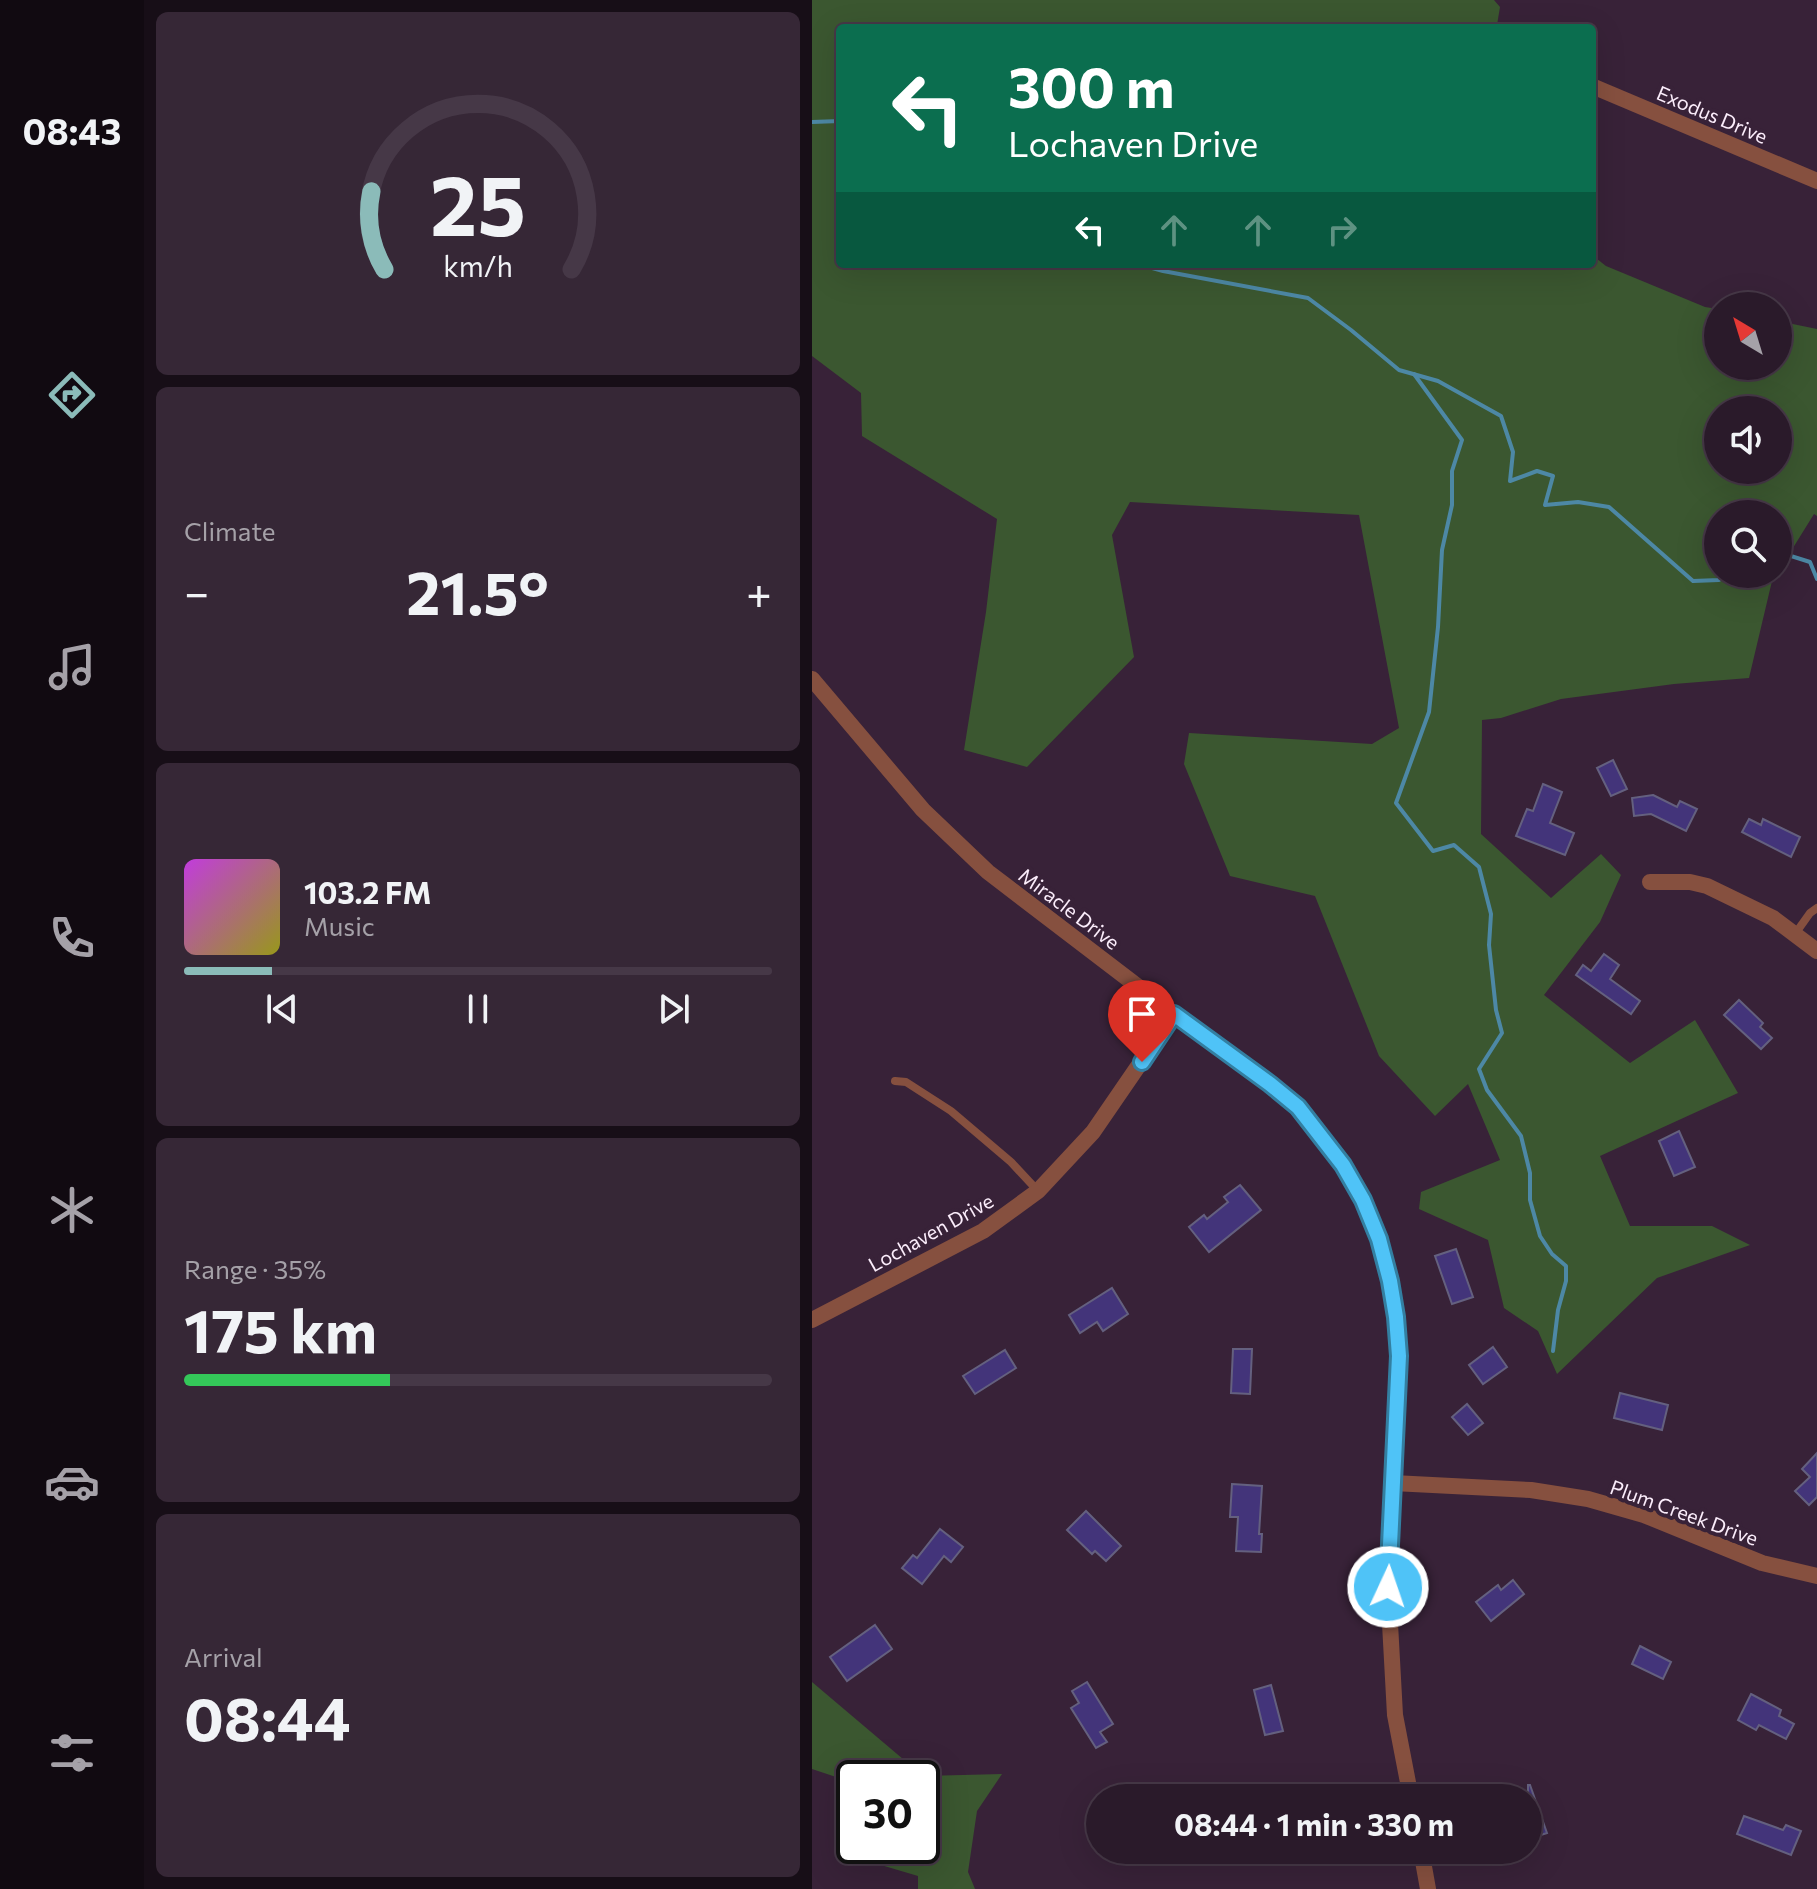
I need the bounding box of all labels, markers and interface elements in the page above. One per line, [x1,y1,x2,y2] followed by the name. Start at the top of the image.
[1008,51,1175,120] text: 300 m
[876,56,980,160] icon: left
[1653,80,1771,148] street label: Exodus Drive
[23,108,121,152] text: 08:43
[1008,120,1258,164] text: Lochaven Drive
[430,150,526,252] text: 25
[1068,208,1112,252] icon: left
[1152,208,1196,252] icon: ahead
[1236,208,1280,252] icon: ahead
[1320,208,1364,252] icon: right
[443,248,513,283] text: km/h
[1704,292,1792,380] north arrow
[1704,292,1792,588] map controls
[44,367,100,423] icon: directions
[1704,396,1792,484] button: sound
[1704,500,1792,588] button: search
[184,515,276,546] text: Climate
[406,554,549,627] text: 21.5°
[184,564,209,618] text: −
[746,564,772,618] text: +
[44,639,100,695] icon: music
[1014,862,1125,954] street label: Miracle Drive
[304,873,431,910] text: 103.2 FM
[44,910,100,966] icon: phone
[304,910,375,941] text: Music
[1108,980,1176,1062] pin
[260,987,304,1031] icon: previous
[456,987,500,1031] icon: pause
[652,987,696,1031] icon: next
[1120,992,1164,1036] icon: arrive
[44,1182,100,1238] icon: climate
[864,1188,997,1276] street label: Lochaven Drive
[184,1253,326,1284] text: Range · 35%
[184,1292,377,1365] text: 175 km
[44,1454,100,1510] icon: car
[1607,1474,1762,1550] street label: Plum Creek Drive
[1346,1545,1430,1629] position arrow
[184,1641,263,1672] text: Arrival
[184,1680,350,1753] text: 08:44
[44,1725,100,1781] icon: filters
[836,1760,940,1864] speed limit sign: 30
[1174,1805,1454,1842] text: 08:44 · 1 min · 330 m

